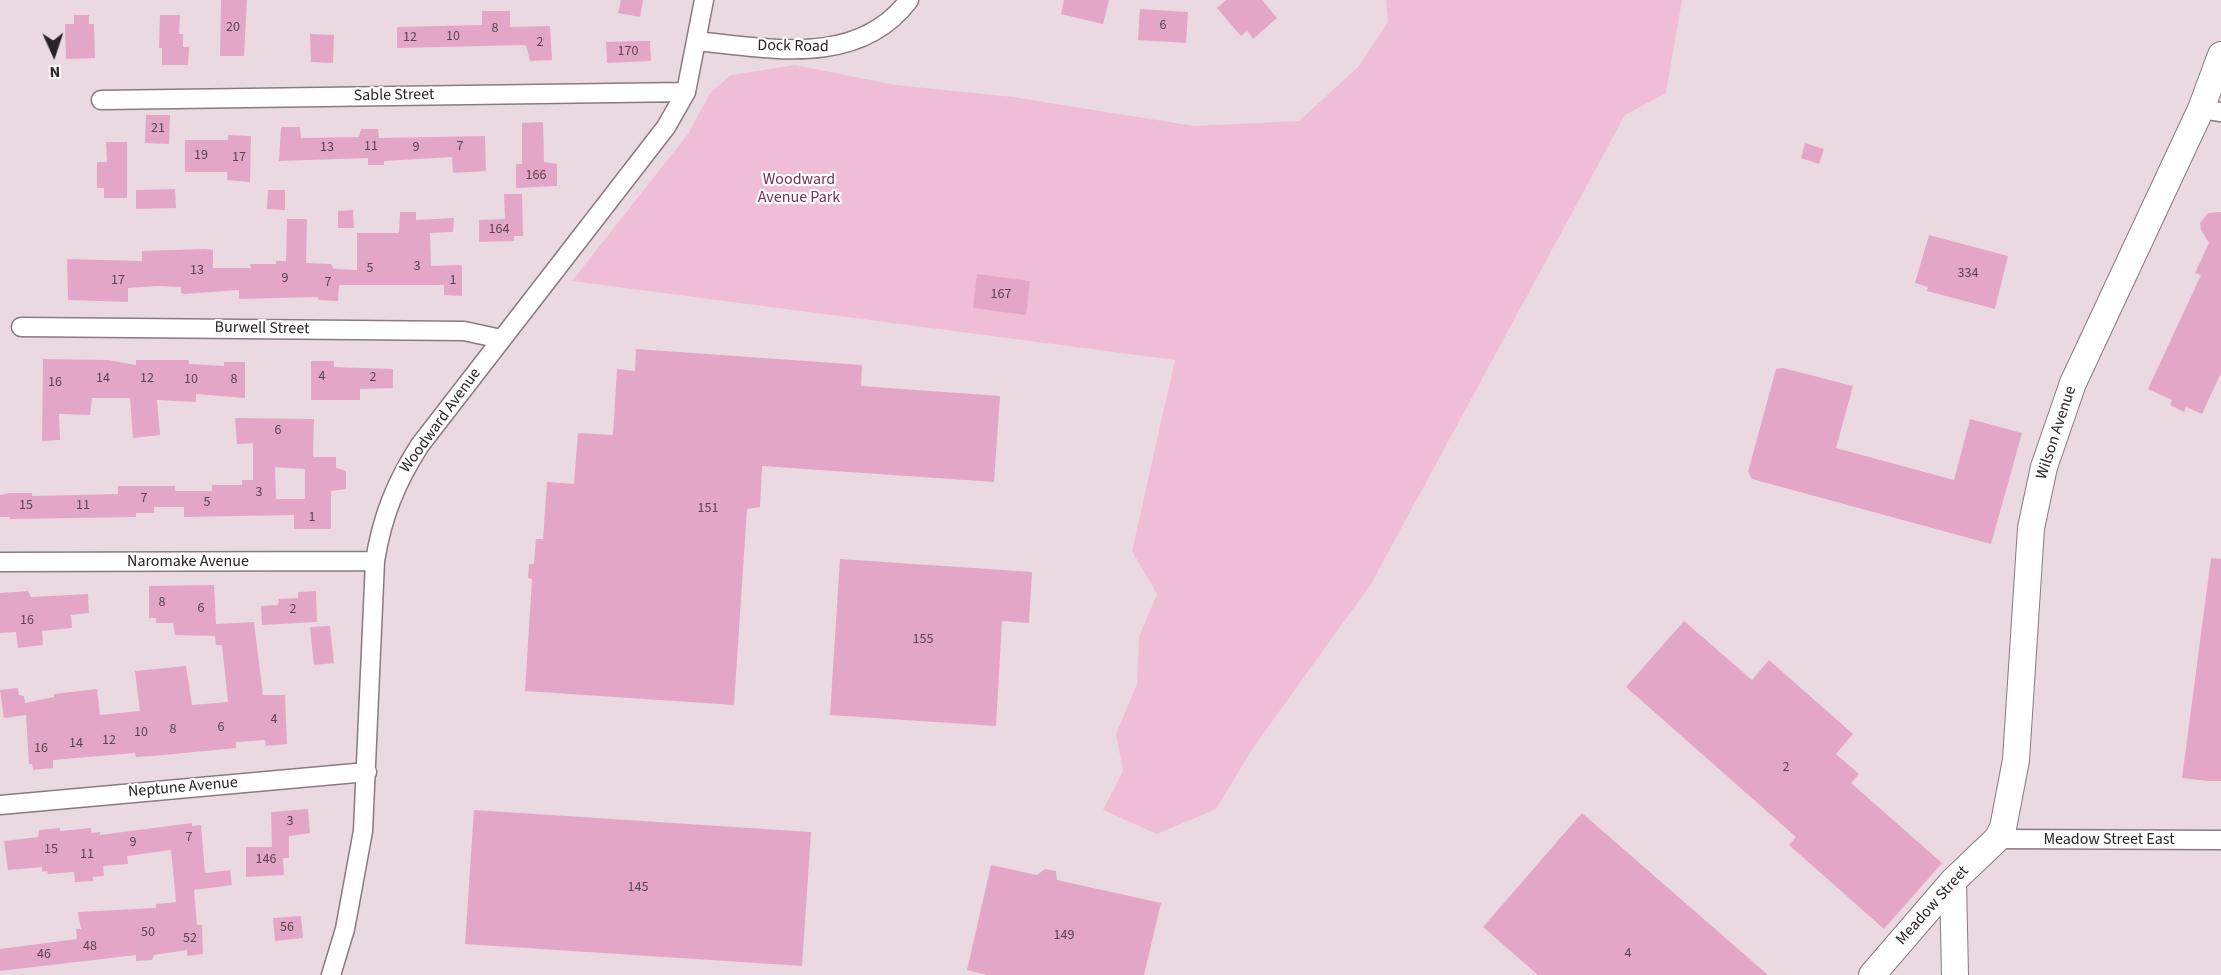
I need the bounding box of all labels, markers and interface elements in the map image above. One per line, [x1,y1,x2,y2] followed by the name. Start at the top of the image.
[1160,18,1166,34] house number: 6
[226,20,240,36] house number: 20
[492,21,498,37] house number: 8
[24,24,84,84] north arrow
[446,29,460,45] house number: 10
[403,30,417,46] house number: 12
[537,35,543,51] house number: 2
[757,37,829,57] street label: Dock Road
[618,44,638,60] house number: 170
[49,61,61,83] text: N
[353,86,435,106] street label: Sable Street
[151,121,165,137] house number: 21
[364,139,378,155] house number: 11
[457,139,463,155] house number: 7
[320,140,334,156] house number: 13
[413,140,419,156] house number: 9
[194,148,208,164] house number: 19
[232,150,246,166] house number: 17
[526,168,546,184] house number: 166
[758,170,840,208] park label: Woodward Avenue Park
[489,222,509,238] house number: 164
[414,259,420,275] house number: 3
[367,261,373,277] house number: 5
[190,263,204,279] house number: 13
[1958,266,1978,282] house number: 334
[282,271,288,287] house number: 9
[111,273,125,289] house number: 17
[450,273,456,289] house number: 1
[325,275,331,291] house number: 7
[991,287,1011,303] house number: 167
[214,319,310,339] street label: Burwell Street
[396,365,486,477] street label: Woodward Avenue
[319,369,325,385] house number: 4
[370,370,376,386] house number: 2
[96,371,110,387] house number: 14
[140,371,154,387] house number: 12
[184,372,198,388] house number: 10
[231,372,237,388] house number: 8
[48,375,62,391] house number: 16
[2033,384,2081,482] street label: Wilson Avenue
[275,423,281,439] house number: 6
[256,485,262,501] house number: 3
[141,491,147,507] house number: 7
[204,495,210,511] house number: 5
[19,498,33,514] house number: 15
[76,498,90,514] house number: 11
[698,501,718,517] house number: 151
[309,510,315,526] house number: 1
[127,552,249,572] street label: Naromake Avenue
[159,595,165,611] house number: 8
[198,601,204,617] house number: 6
[290,602,296,618] house number: 2
[20,613,34,629] house number: 16
[913,632,933,648] house number: 155
[271,712,277,728] house number: 4
[218,720,224,736] house number: 6
[170,722,176,738] house number: 8
[134,725,148,741] house number: 10
[102,733,116,749] house number: 12
[69,736,83,752] house number: 14
[34,741,48,757] house number: 16
[1783,760,1789,776] house number: 2
[127,774,239,802] street label: Neptune Avenue
[287,814,293,830] house number: 3
[186,830,192,846] house number: 7
[2043,830,2175,850] street label: Meadow Street East
[130,835,136,851] house number: 9
[44,842,58,858] house number: 15
[80,847,94,863] house number: 11
[256,852,276,868] house number: 146
[1893,863,1973,949] street label: Meadow Street
[628,880,648,896] house number: 145
[280,920,294,936] house number: 56
[141,925,155,941] house number: 50
[1054,928,1074,944] house number: 149
[183,931,197,947] house number: 52
[83,939,97,955] house number: 48
[1625,946,1631,962] house number: 4
[37,947,51,963] house number: 46

